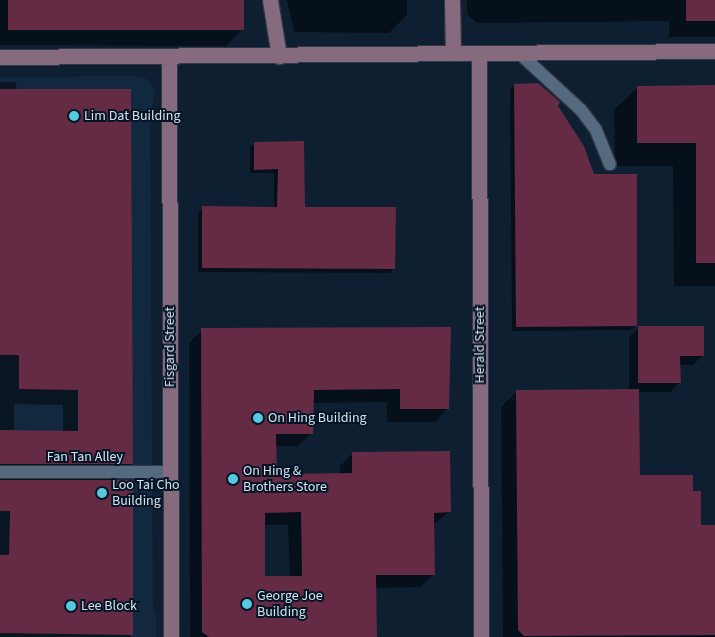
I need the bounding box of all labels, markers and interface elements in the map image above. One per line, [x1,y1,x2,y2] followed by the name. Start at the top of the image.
[84,108,180,124] place label: Lim Dat Building
[68,110,80,122] marker: Lim Dat Building
[162,307,178,387] street label: Fisgard Street
[472,307,488,383] street label: Herald Street
[268,410,367,426] place label: On Hing Building
[252,412,264,424] marker: On Hing Building
[47,449,123,465] street label: Fan Tan Alley
[243,463,327,496] place label: On Hing & Brothers Store
[227,473,239,485] marker: On Hing & Brothers Store
[112,477,180,510] place label: Loo Tai Cho Building
[96,487,108,499] marker: Loo Tai Cho Building
[257,588,323,620] place label: George Joe Building
[81,598,137,614] place label: Lee Block
[241,598,253,610] marker: George Joe Building
[65,600,77,612] marker: Lee Block

